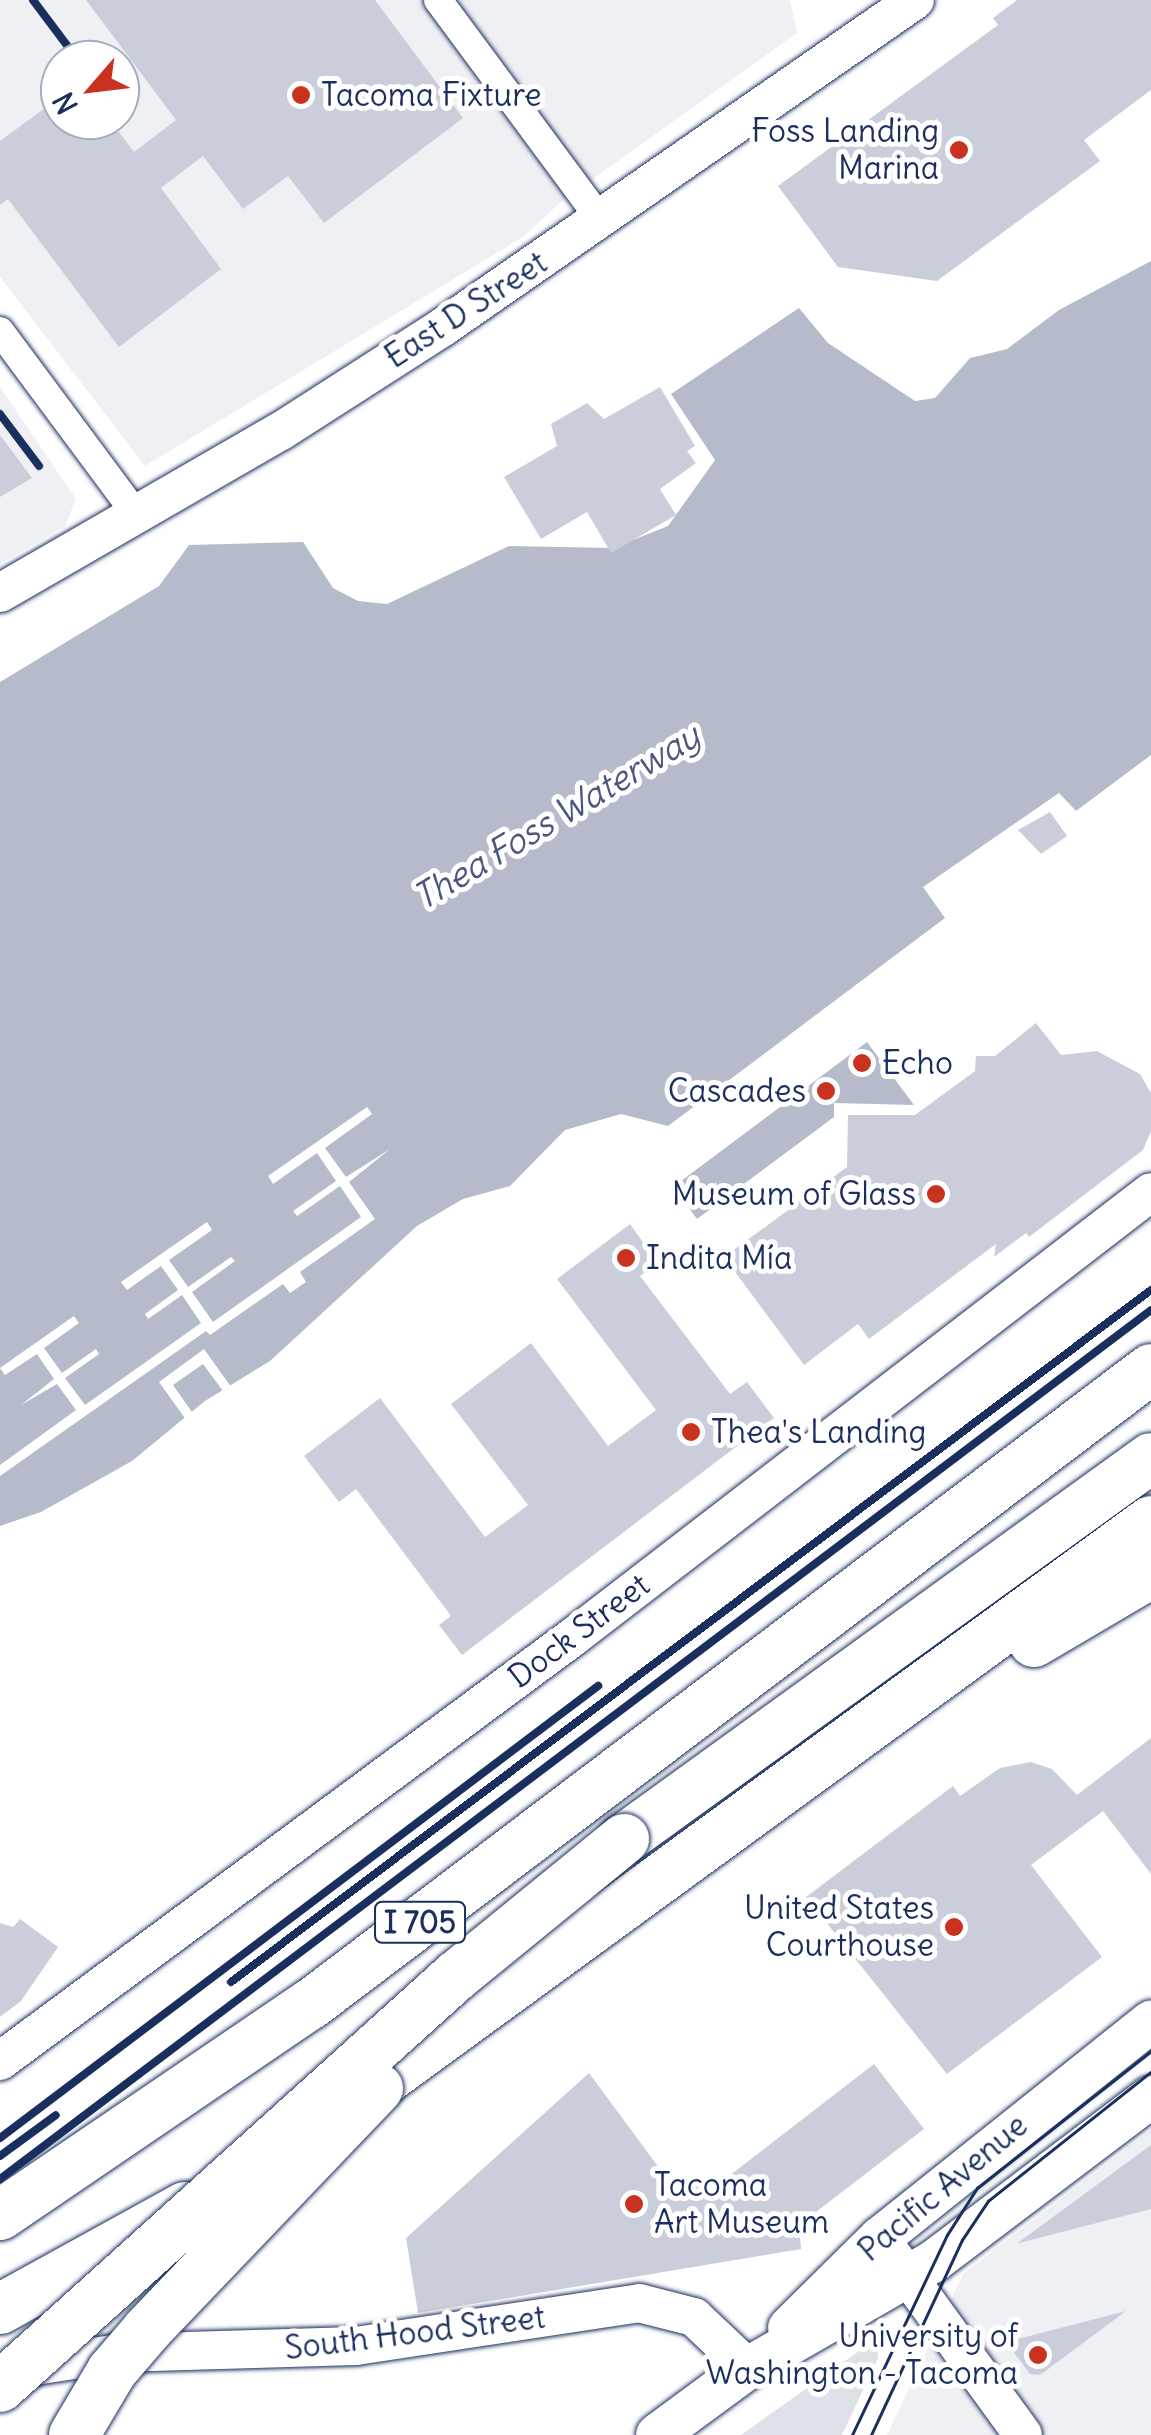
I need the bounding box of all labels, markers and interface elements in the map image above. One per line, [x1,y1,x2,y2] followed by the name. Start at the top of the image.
[40,40,140,140] north arrow
[321,76,542,114] place label: Tacoma Fixture
[290,84,312,106] marker: Tacoma Fixture
[45,86,86,120] text: N
[751,113,939,188] place label: Foss Landing Marina
[948,139,970,161] marker: Foss Landing Marina
[378,243,554,377] street label: East D Street
[405,714,707,918] water label: Thea Foss Waterway
[882,1044,953,1082] place label: Echo
[851,1052,873,1074] marker: Echo
[668,1072,806,1110] place label: Cascades
[815,1080,837,1102] marker: Cascades
[672,1175,916,1213] place label: Museum of Glass
[925,1183,947,1205] marker: Museum of Glass
[646,1239,792,1277] place label: Indita Mía
[615,1247,637,1269] marker: Indita Mía
[711,1413,926,1451] place label: Thea's Landing
[680,1421,702,1443] marker: Thea's Landing
[501,1566,657,1696] street label: Dock Street
[744,1890,934,1965] place label: United States Courthouse
[372,1897,468,1947] road number: I 705
[943,1916,965,1938] marker: United States Courthouse
[851,2106,1035,2270] street label: Pacific Avenue
[654,2167,829,2242] place label: Tacoma Art Museum
[623,2193,645,2215] marker: Tacoma Art Museum
[283,2298,547,2368] street label: South Hood Street
[706,2318,1018,2393] place label: University of Washington - Tacoma
[1027,2344,1049,2366] marker: University of Washington - Tacoma

